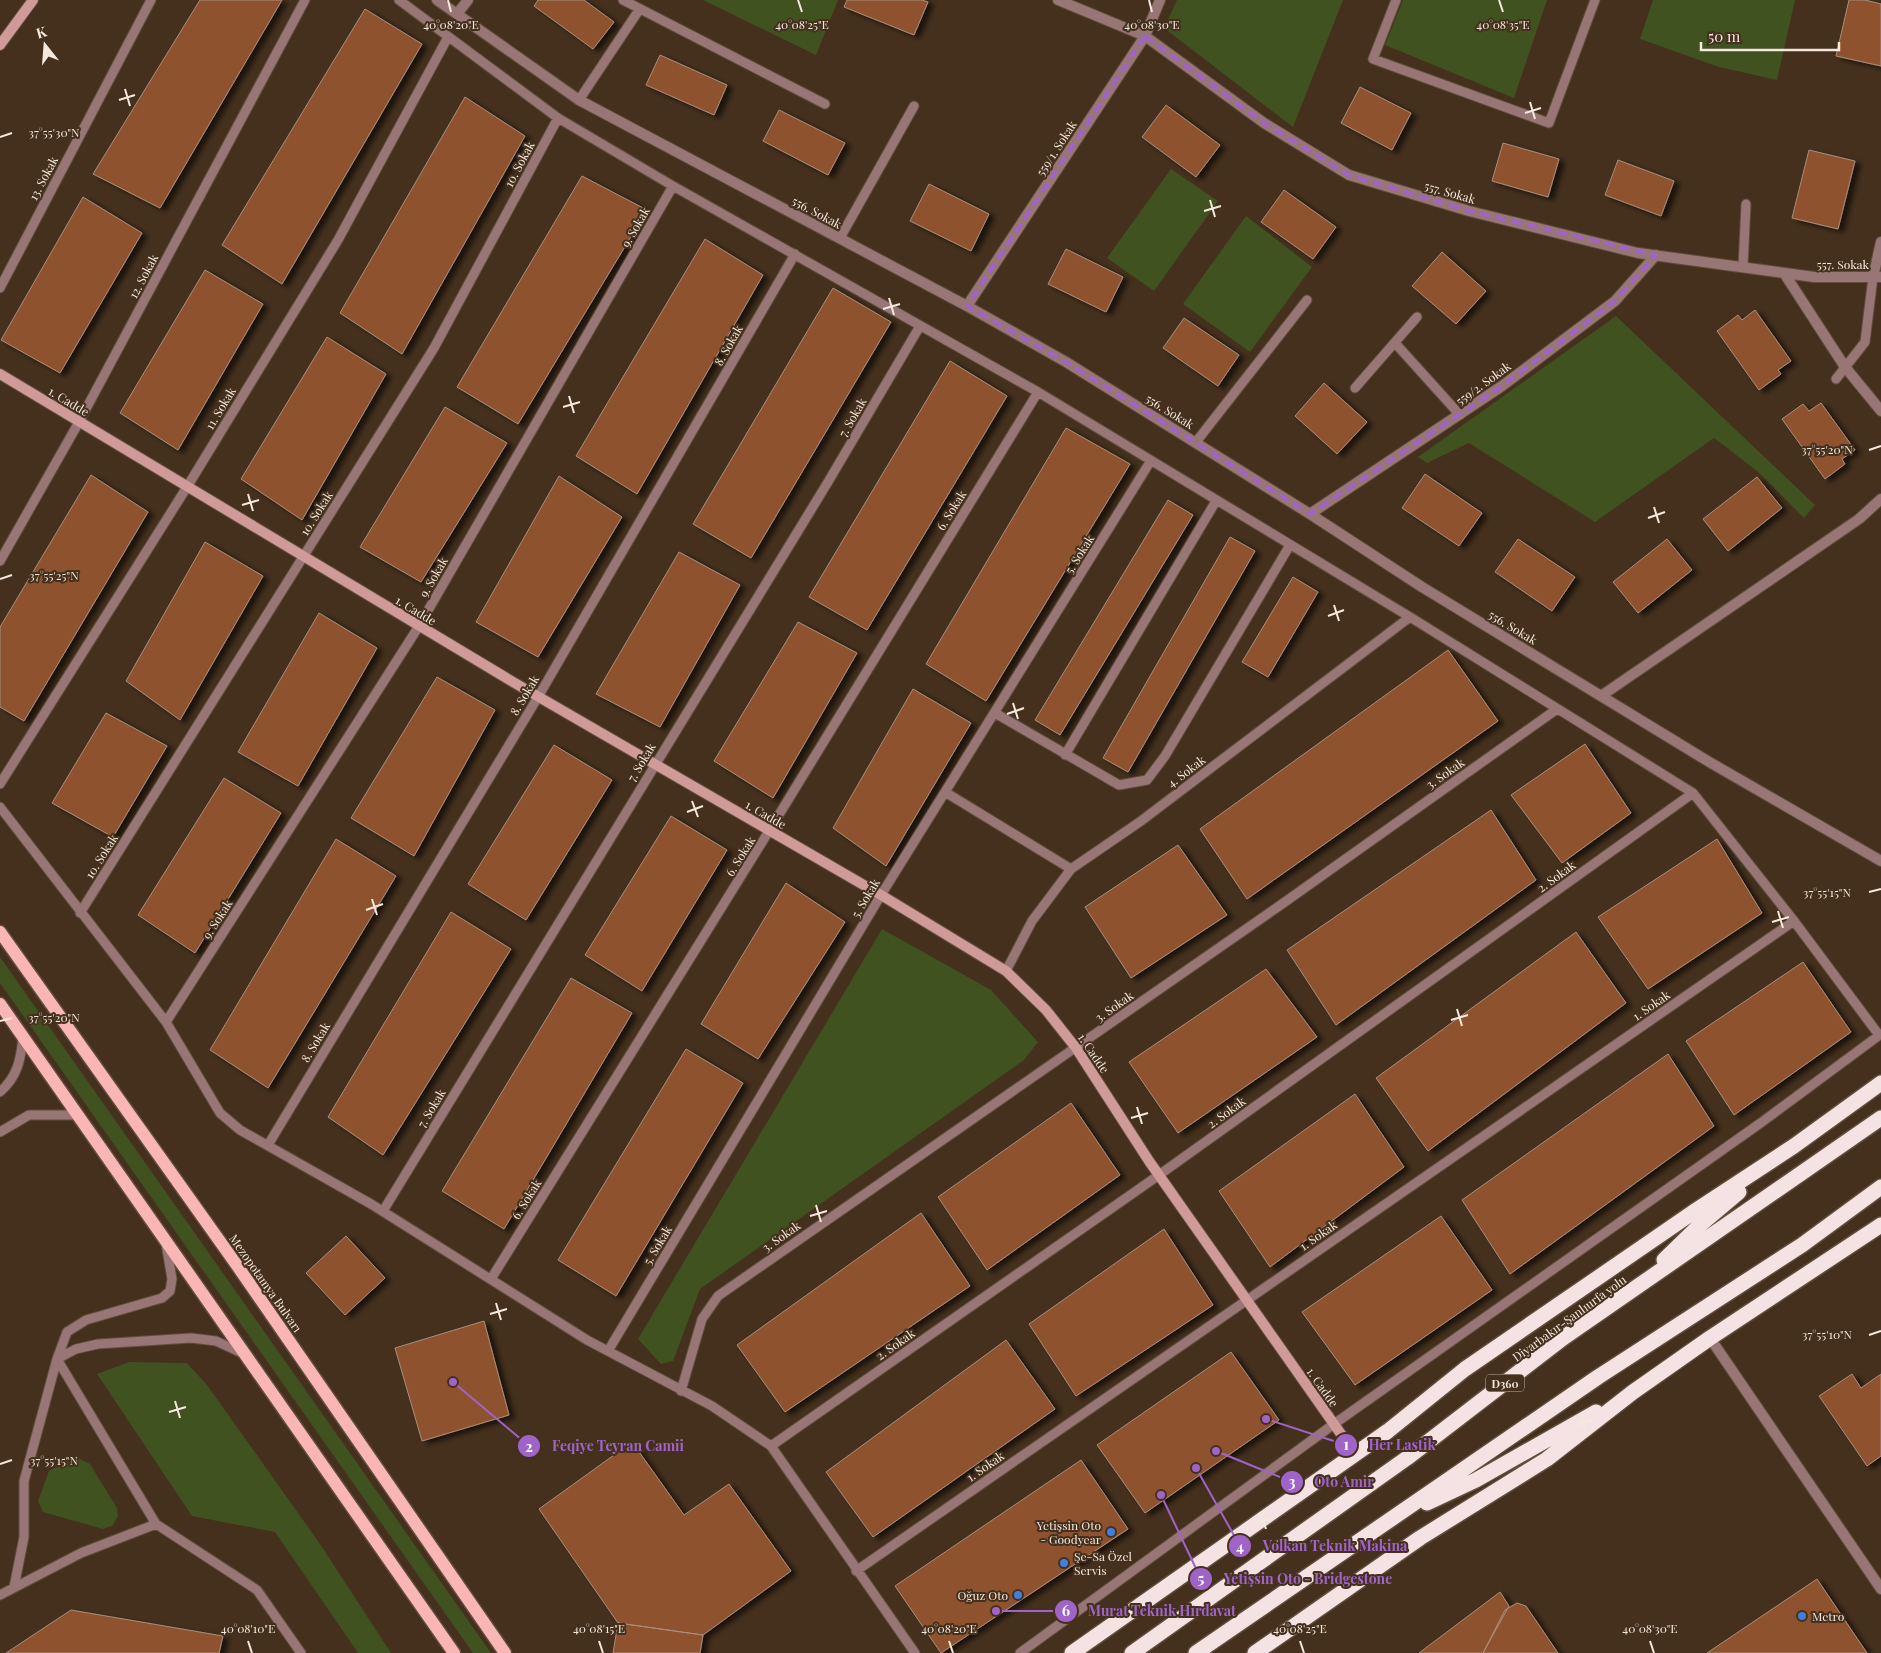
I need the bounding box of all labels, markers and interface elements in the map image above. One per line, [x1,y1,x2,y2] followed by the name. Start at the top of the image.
[423,16,479,32] text: 40°08'20"E
[775,16,829,32] text: 40°08'25"E
[1124,16,1180,32] text: 40°08'30"E
[1476,16,1530,32] text: 40°08'35"E
[20,20,70,70] north arrow
[1701,20,1838,52] scale bar
[33,21,50,43] text: K
[1708,26,1741,46] text: 50 m
[1032,117,1080,179] street label: 559/1. Sokak
[28,124,80,140] text: 37°55'30"N
[500,138,538,190] street label: 10. Sokak
[25,153,61,203] street label: 13. Sokak
[1423,177,1478,207] street label: 557. Sokak
[789,192,845,232] street label: 556. Sokak
[617,204,653,250] street label: 9. Sokak
[125,251,162,301] street label: 12. Sokak
[1817,256,1870,272] street label: 557. Sokak
[710,321,746,368] street label: 8. Sokak
[1452,357,1514,408] street label: 559/2. Sokak
[46,383,92,419] street label: 1. Cadde
[201,383,239,432] street label: 11. Sokak
[1143,390,1198,432] street label: 556. Sokak
[834,394,870,439] street label: 7. Sokak
[1801,441,1853,457] text: 37°55'20"N
[296,487,336,538] street label: 10. Sokak
[932,487,970,533] street label: 6. Sokak
[1061,531,1097,576] street label: 5. Sokak
[415,554,451,600] street label: 9. Sokak
[29,567,79,583] text: 37°55'25"N
[393,592,439,628] street label: 1. Cadde
[1486,606,1541,648] street label: 556. Sokak
[506,672,542,718] street label: 8. Sokak
[623,739,659,784] street label: 7. Sokak
[1164,751,1209,791] street label: 4. Sokak
[1423,754,1468,792] street label: 3. Sokak
[743,796,789,832] street label: 1. Cadde
[81,830,121,881] street label: 10. Sokak
[721,833,759,879] street label: 6. Sokak
[1534,856,1579,895] street label: 2. Sokak
[847,875,883,921] street label: 5. Sokak
[1803,884,1851,900] text: 37°55'15"N
[198,896,236,942] street label: 9. Sokak
[1629,986,1673,1024] street label: 1. Sokak
[1092,987,1137,1025] street label: 3. Sokak
[28,1009,80,1025] text: 37°55'20"N
[297,1019,333,1065] street label: 8. Sokak
[1075,1030,1113,1076] street label: 1. Cadde
[413,1085,449,1130] street label: 7. Sokak
[1204,1092,1249,1131] street label: 2. Sokak
[507,1176,545,1222] street label: 6. Sokak
[1296,1216,1340,1254] street label: 1. Sokak
[759,1217,804,1255] street label: 3. Sokak
[639,1222,675,1268] street label: 5. Sokak
[226,1231,306,1336] street label: Mezopotamya Bulvarı
[1509,1271,1629,1365] street label: Diyarbakır-Şanlıurfa yolu
[872,1325,918,1363] street label: 2. Sokak
[1802,1326,1853,1342] text: 37°55'10"N
[1304,1364,1342,1410] street label: 1. Cadde
[1486,1375,1524,1392] road number: D360
[1334,1431,1446,1460] callout: Her Lastik
[517,1432,694,1461] callout: Feqiye Teyran Camii
[1343,1434,1349,1454] text: 1
[1368,1435,1436,1454] text: Her Lastik
[525,1436,533,1456] text: 2
[552,1436,684,1455] text: Feqiye Teyran Camii
[963,1447,1007,1485] street label: 1. Sokak
[30,1452,78,1468] text: 37°55'15"N
[1279,1467,1384,1496] callout: Oto Amir
[1288,1471,1296,1491] text: 3
[1314,1472,1374,1491] text: Oto Amir
[1036,1517,1102,1547] place label: Yetişsin Oto - Goodyear
[1105,1526,1117,1538] marker: Yetişsin Oto - Goodyear
[1227,1532,1417,1561] callout: Volkan Teknik Makina
[1236,1536,1244,1556] text: 4
[1262,1536,1408,1555] text: Volkan Teknik Makina
[1074,1548,1133,1578] place label: Şe-Sa Özel Servis
[1058,1557,1070,1569] marker: Şe-Sa Özel Servis
[1189,1564,1402,1593] callout: Yetişsin Oto - Bridgestone
[1198,1568,1205,1588] text: 5
[1223,1569,1392,1588] text: Yetişsin Oto - Bridgestone
[957,1587,1008,1603] place label: Oğuz Oto
[1012,1589,1024,1601] marker: Oğuz Oto
[1053,1597,1247,1626] callout: Murat Teknik Hırdavat
[1062,1600,1070,1620] text: 6
[1088,1601,1236,1620] text: Murat Teknik Hırdavat
[1812,1608,1845,1624] place label: Metro
[1796,1610,1808,1622] marker: Metro
[221,1620,275,1636] text: 40°08'10"E
[573,1620,625,1636] text: 40°08'15"E
[921,1620,977,1636] text: 40°08'20"E
[1273,1620,1327,1636] text: 40°08'25"E
[1622,1620,1678,1636] text: 40°08'30"E

